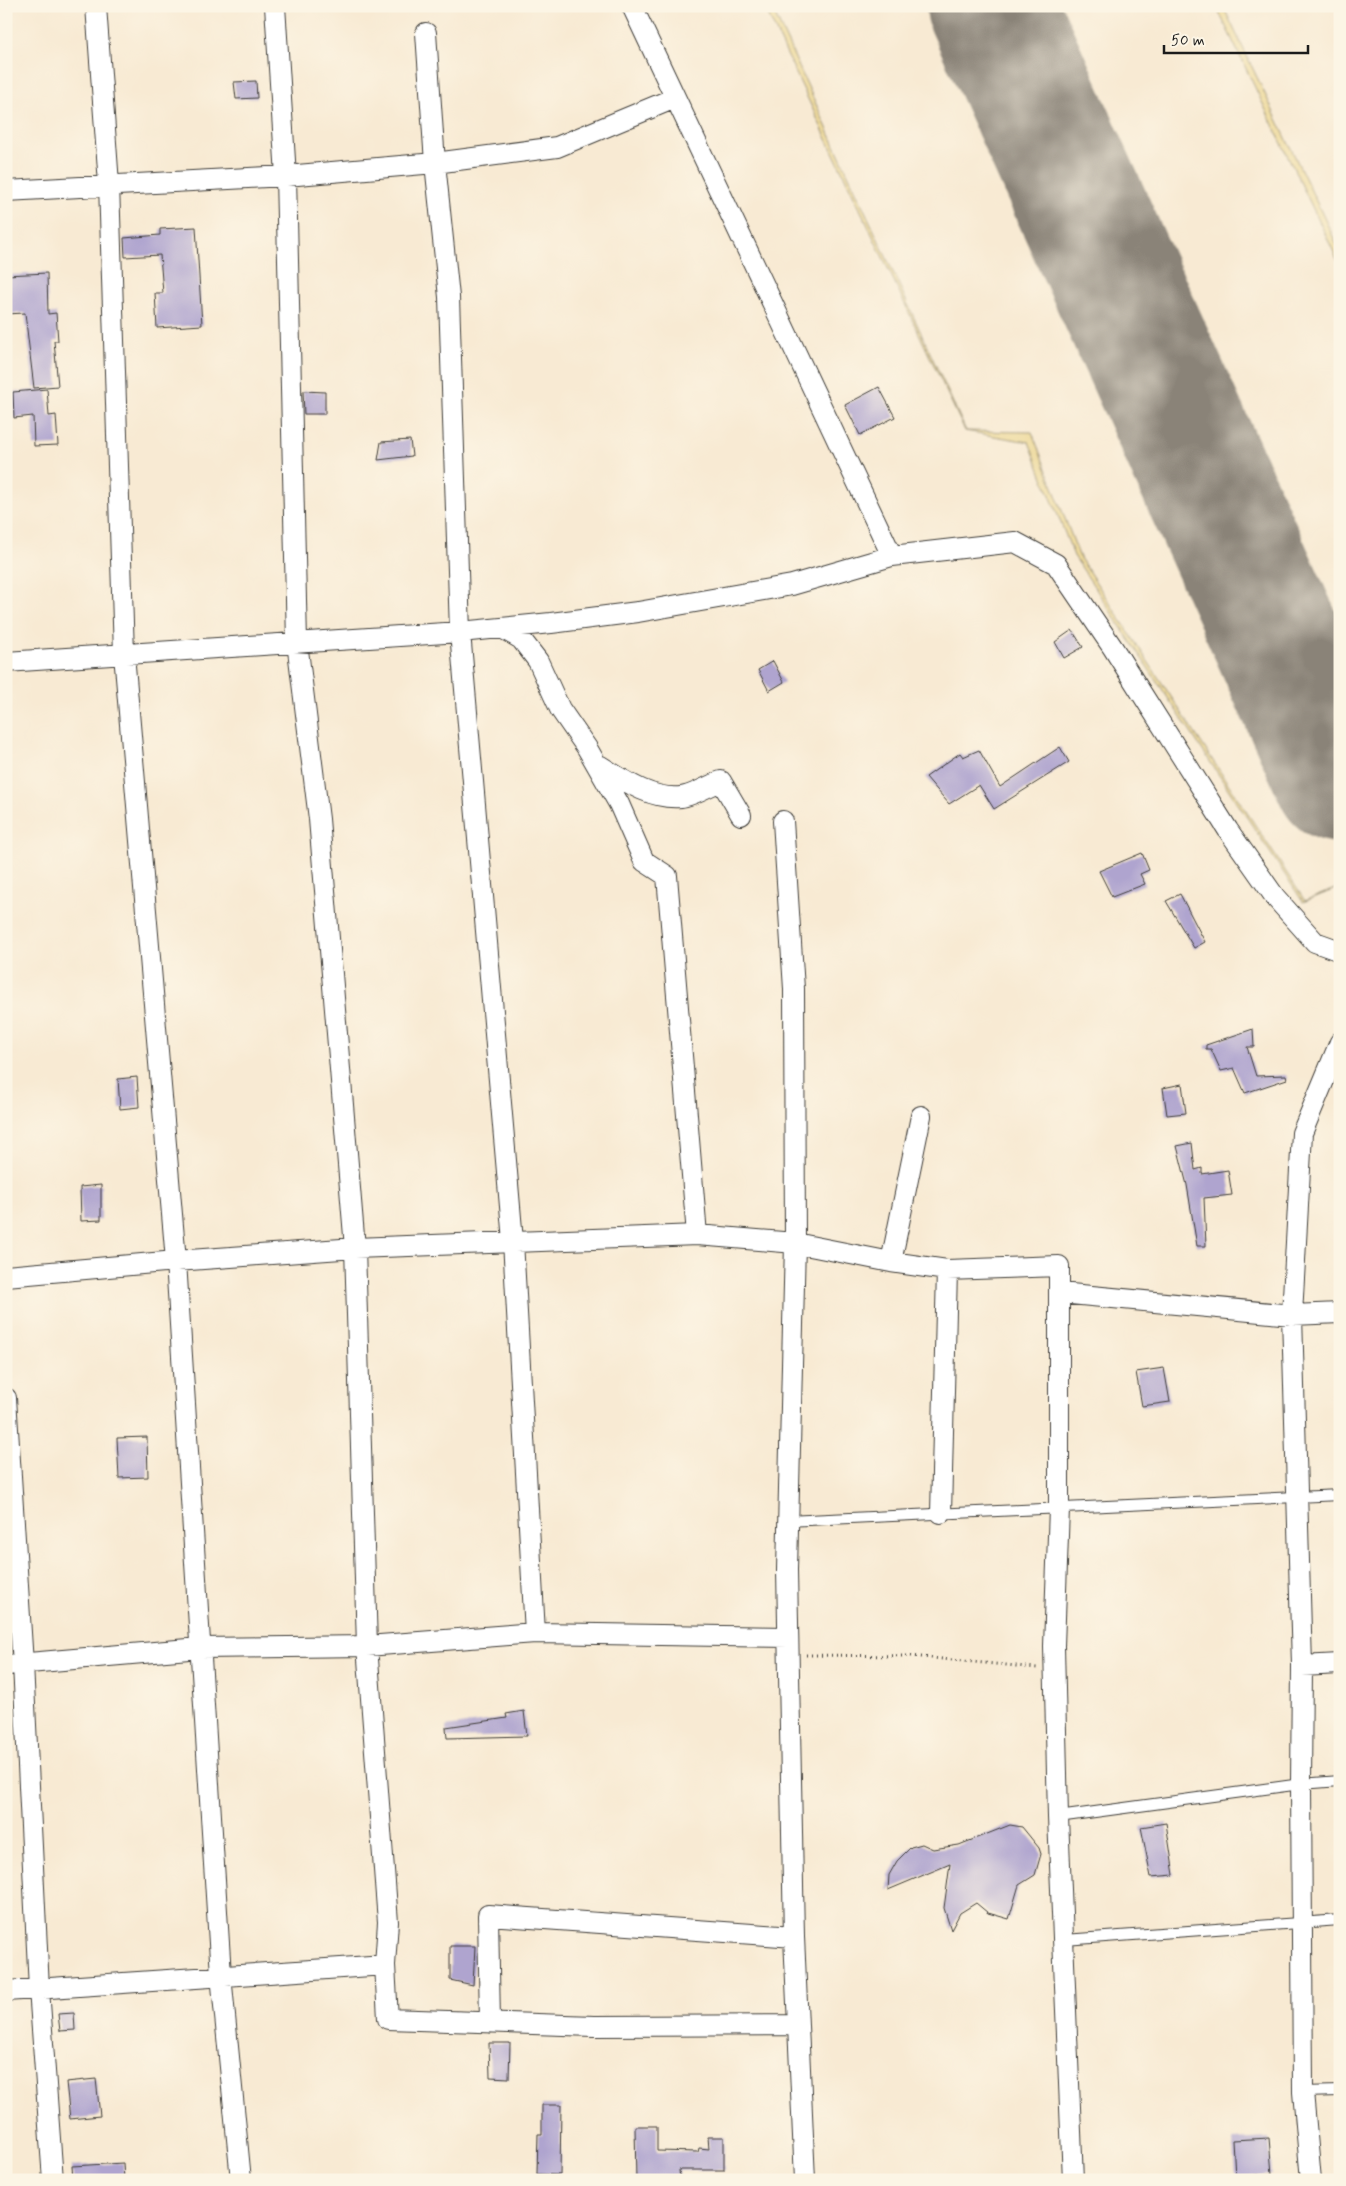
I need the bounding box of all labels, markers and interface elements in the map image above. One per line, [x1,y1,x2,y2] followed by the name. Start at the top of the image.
[1164,22,1307,54] scale bar
[1171,31,1205,51] text: 50 m

